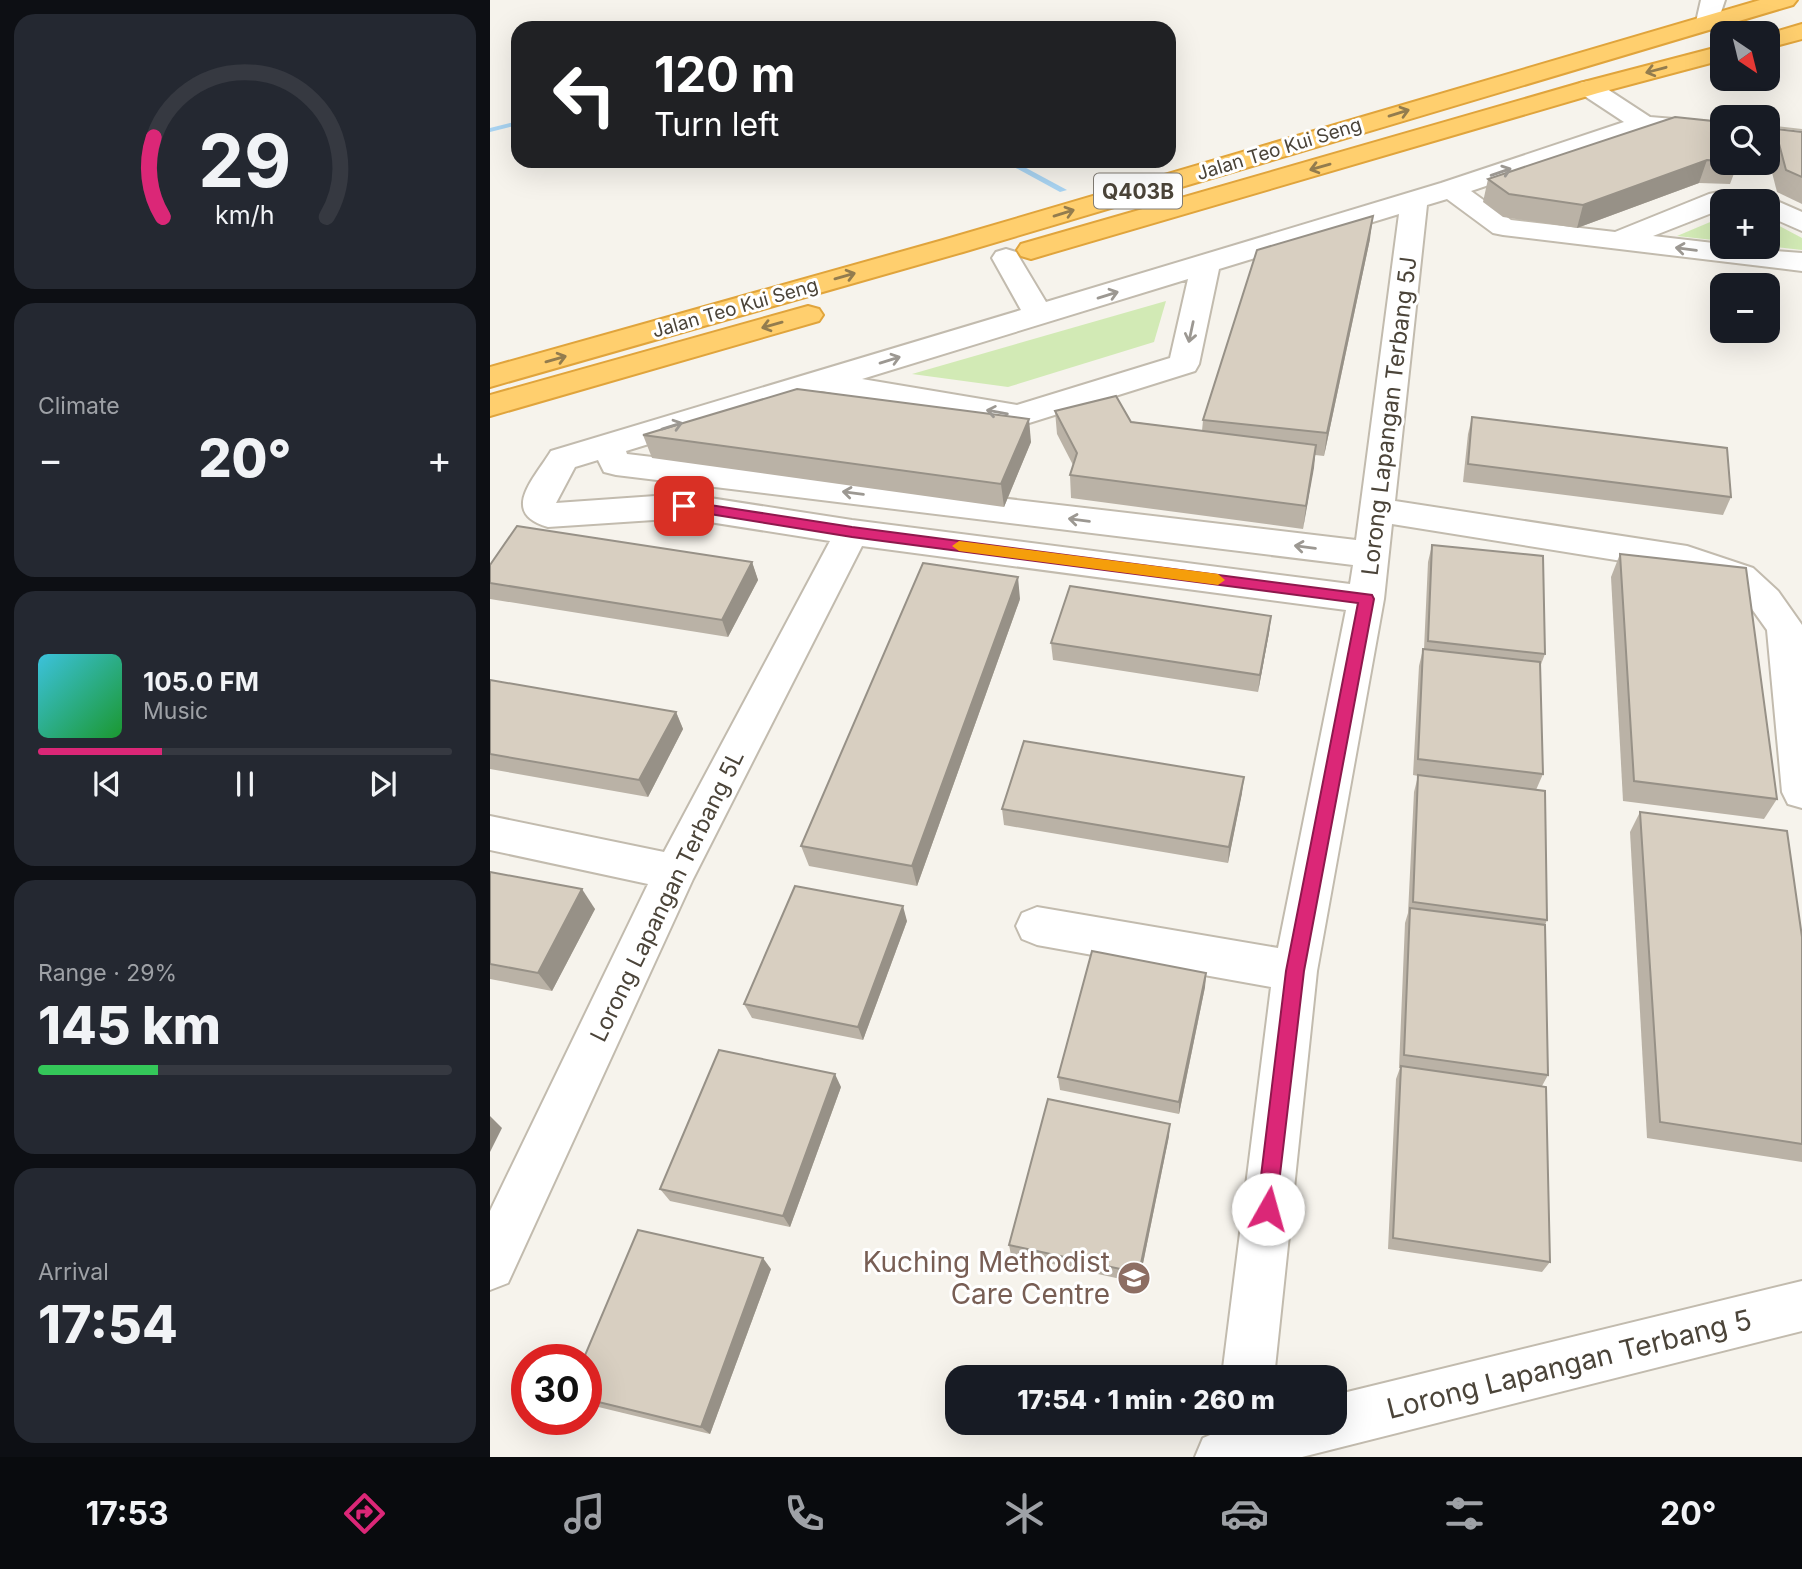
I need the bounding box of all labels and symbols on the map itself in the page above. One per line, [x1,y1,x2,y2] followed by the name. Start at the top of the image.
[1710,21,1780,91] north arrow
[1645,65,1667,78] one-way arrow
[1388,106,1410,119] one-way arrow
[1194,113,1364,185] street label: Jalan Teo Kui Seng
[1309,161,1331,174] one-way arrow
[1490,165,1512,177] one-way arrow
[1094,174,1182,208] road number: Q403B
[1052,205,1074,218] one-way arrow
[1675,242,1697,255] one-way arrow
[1356,255,1422,577] street label: Lorong Lapangan Terbang 5J
[834,269,856,282] one-way arrow
[649,273,821,343] street label: Jalan Teo Kui Seng
[1096,287,1118,300] one-way arrow
[761,320,783,333] one-way arrow
[1184,320,1198,343] one-way arrow
[544,351,566,364] one-way arrow
[878,353,900,366] one-way arrow
[986,405,1009,418] one-way arrow
[661,419,683,432] one-way arrow
[654,476,714,536] pin
[842,486,865,499] one-way arrow
[1068,513,1091,526] one-way arrow
[1294,541,1317,554] one-way arrow
[584,746,750,1046] street label: Lorong Lapangan Terbang 5L
[1231,1172,1305,1246] position arrow
[863,1245,1110,1311] place label: Kuching Methodist Care Centre
[1115,1259,1153,1297] school or university icon: Kuching Methodist Care Centre
[1383,1302,1755,1426] street label: Lorong Lapangan Terbang 5
[511,1344,602,1435] speed limit sign: 30

